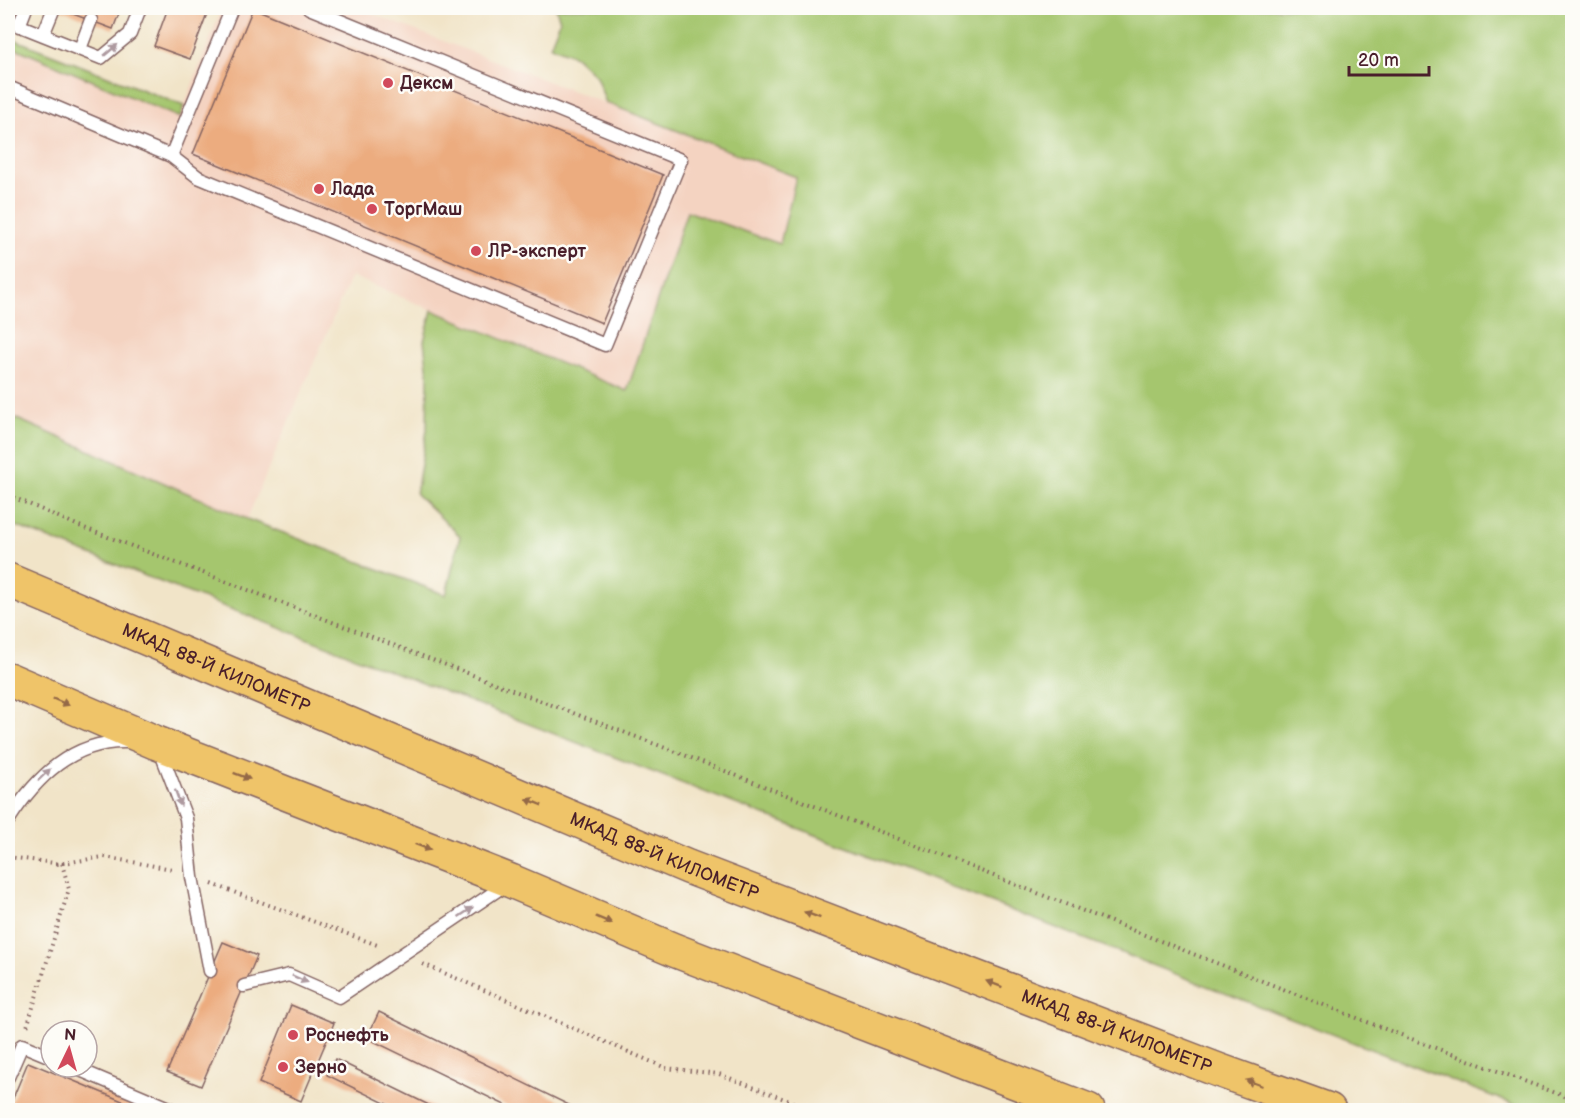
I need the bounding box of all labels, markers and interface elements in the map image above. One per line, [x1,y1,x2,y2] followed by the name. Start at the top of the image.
[1349,39,1428,77] scale bar
[103,44,119,57] one-way arrow
[1358,50,1399,71] text: 20 m
[400,73,453,94] place label: Дексм
[381,76,395,90] marker: Дексм
[330,179,375,200] place label: Лада
[312,182,326,196] marker: Лада
[384,199,462,220] place label: ТоргМаш
[365,202,379,216] marker: ТоргМаш
[487,241,587,262] place label: ЛР-эксперт
[469,244,483,258] marker: ЛР-эксперт
[119,619,314,717] street label: МКАД, 88-Й КИЛОМЕТР
[53,697,71,707] one-way arrow
[37,769,51,783] one-way arrow
[233,771,251,781] one-way arrow
[173,789,183,807] one-way arrow
[524,797,542,807] one-way arrow
[567,808,762,904] street label: МКАД, 88-Й КИЛОМЕТР
[414,843,432,852] one-way arrow
[457,906,473,918] one-way arrow
[802,909,820,919] one-way arrow
[595,916,613,925] one-way arrow
[291,975,309,985] one-way arrow
[984,979,1002,989] one-way arrow
[1018,985,1215,1077] street label: МКАД, 88-Й КИЛОМЕТР
[39,1019,99,1079] north arrow
[305,1025,389,1046] place label: Роснефть
[63,1026,77,1046] text: N
[286,1028,300,1042] marker: Роснефть
[295,1057,347,1078] place label: Зерно
[276,1060,290,1074] marker: Зерно
[1245,1078,1263,1088] one-way arrow

